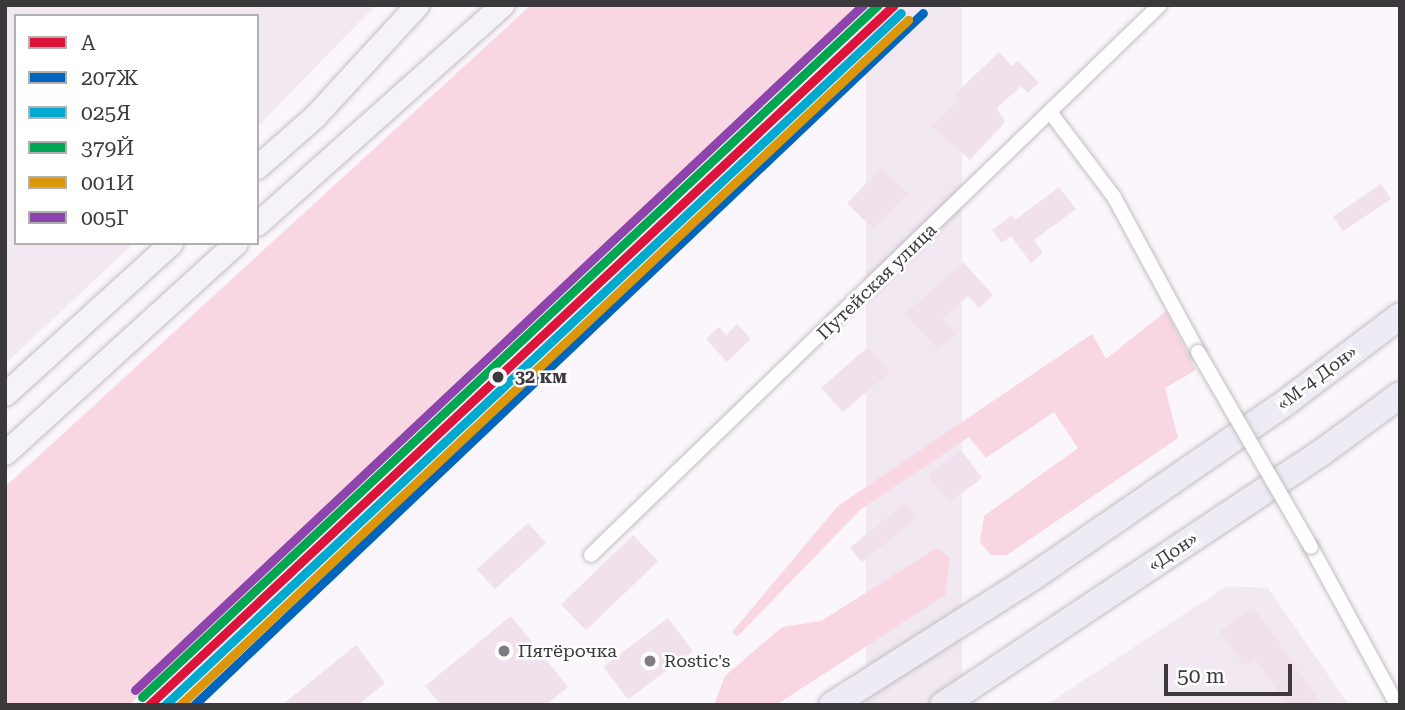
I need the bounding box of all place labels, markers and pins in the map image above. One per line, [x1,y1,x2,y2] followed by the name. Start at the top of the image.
[487,366,509,388] marker: 32 км
[515,366,567,388] place label: 32 км
[518,640,617,662] place label: Пятёрочка
[496,643,512,659] marker: Пятёрочка
[664,650,730,672] place label: Rostic's
[642,653,658,669] marker: Rostic's

